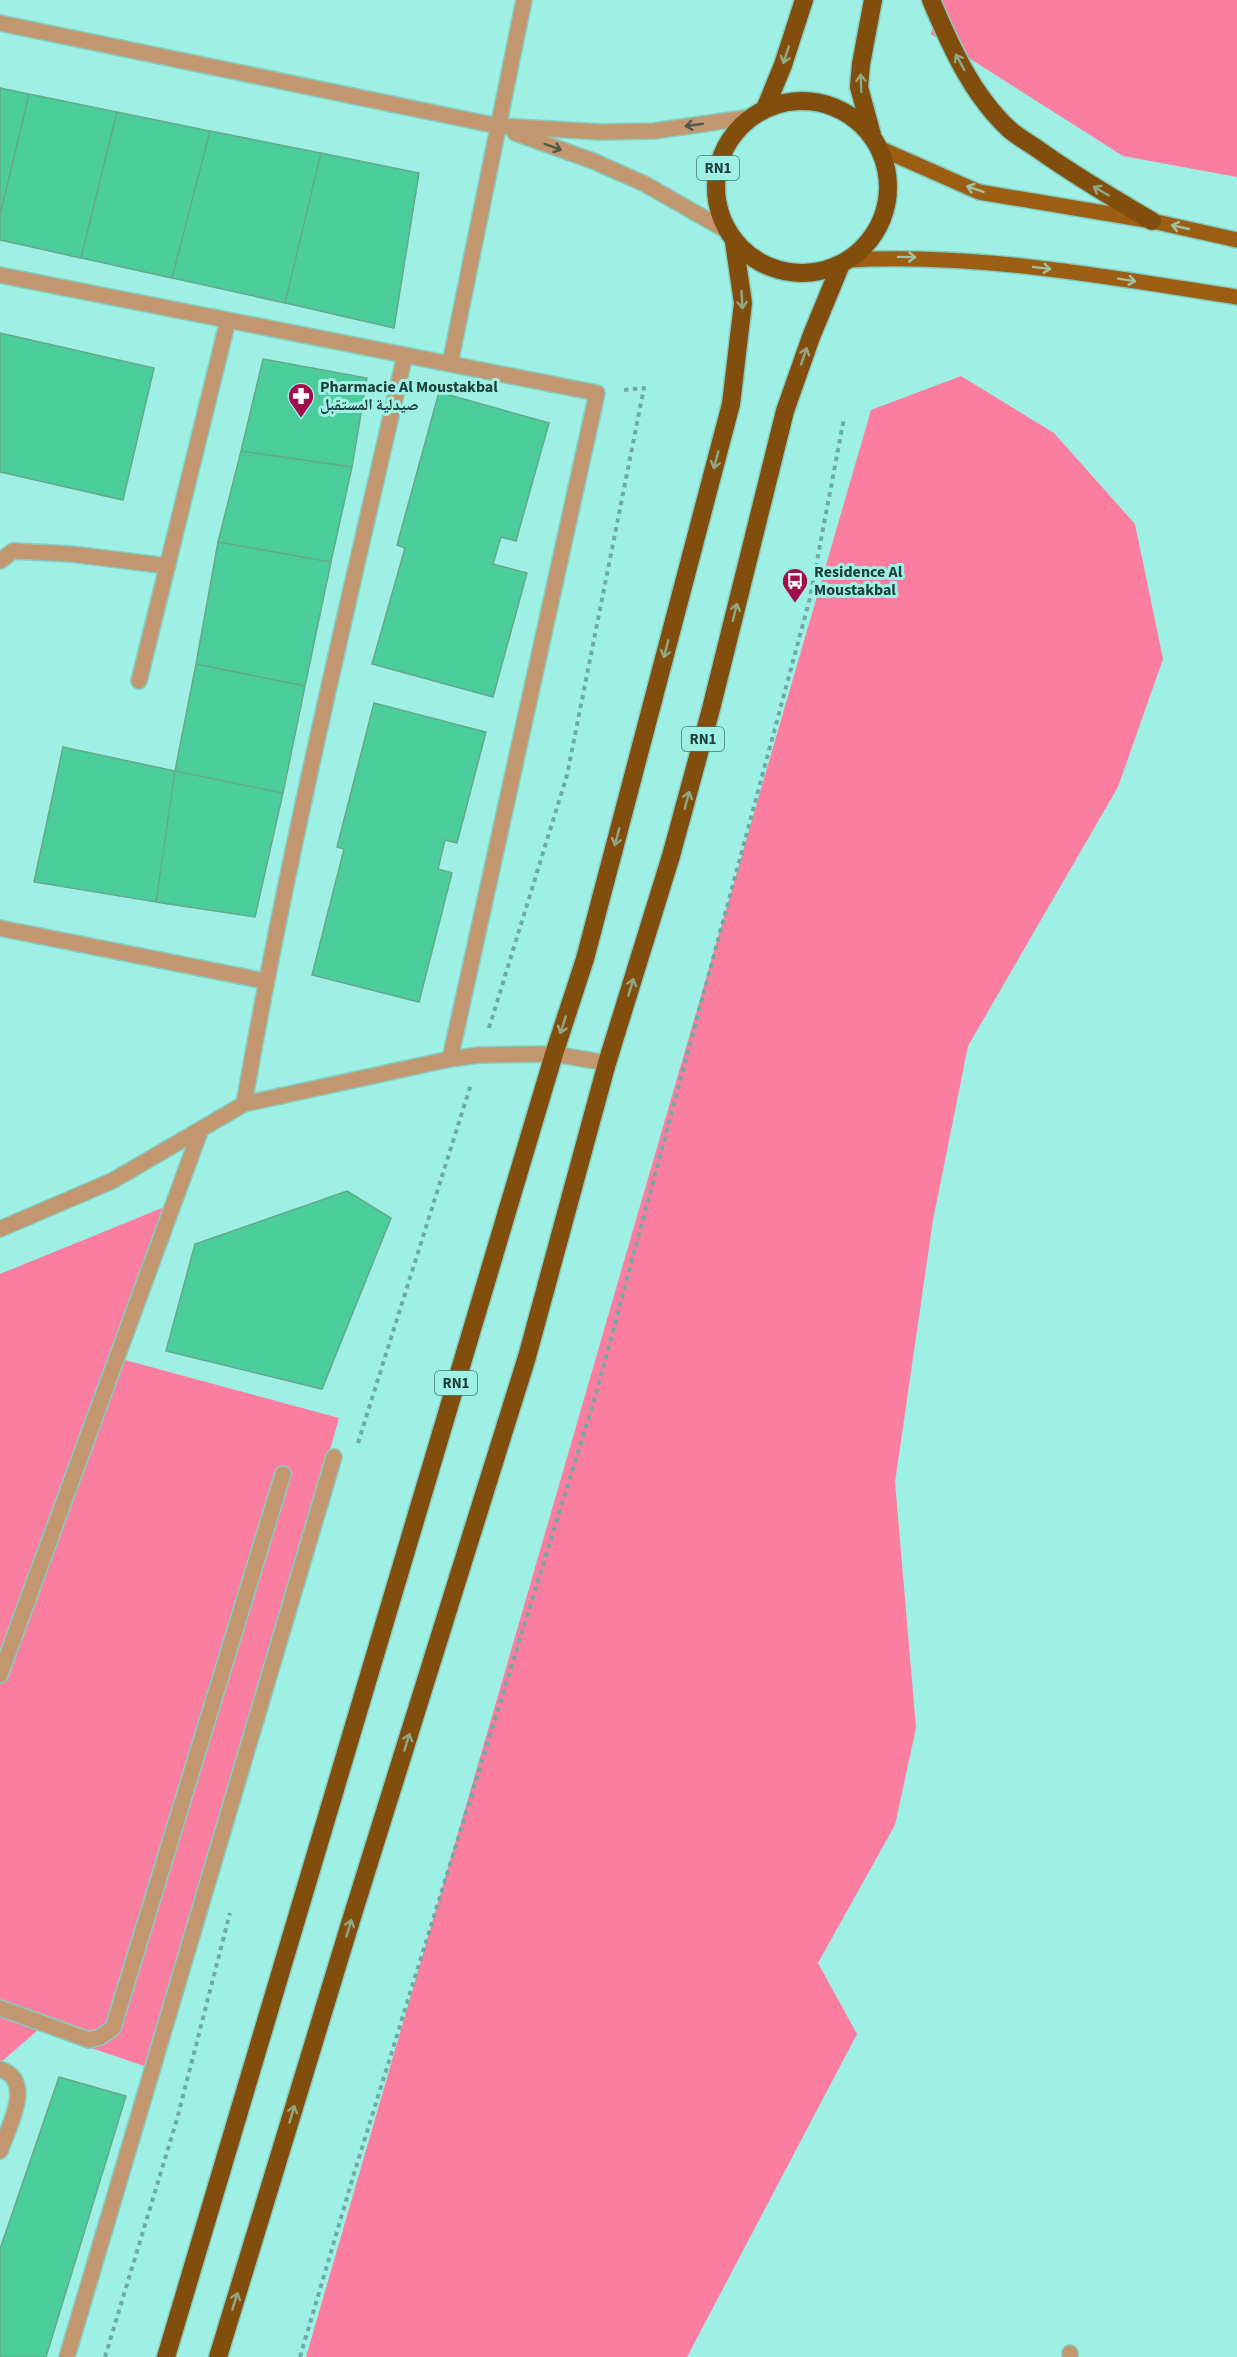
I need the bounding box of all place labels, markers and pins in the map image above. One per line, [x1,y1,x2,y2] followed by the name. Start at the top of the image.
[320,376,498,416] place label: Pharmacie Al Moustakbal صيدلية المستقبل
[286,381,316,419] pharmacy icon: Pharmacie Al Moustakbal صيدلية المستقبل
[814,561,903,601] place label: Residence Al Moustakbal
[780,566,810,604] bus stop icon: Residence Al Moustakbal

